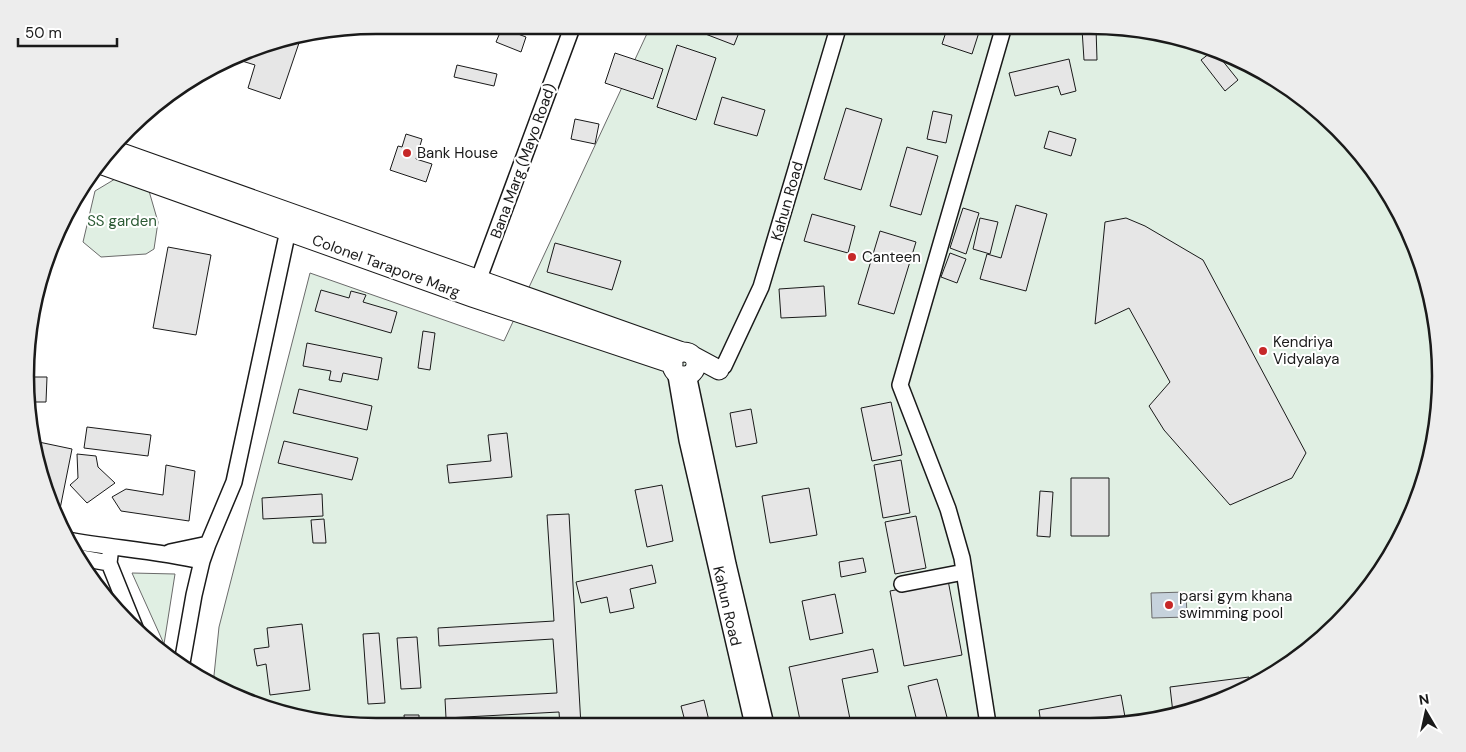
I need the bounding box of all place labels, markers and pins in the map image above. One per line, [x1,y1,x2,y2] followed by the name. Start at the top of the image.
[417,143,498,163] place label: Bank House
[401,147,413,159] marker: Bank House
[862,247,921,267] place label: Canteen
[846,251,858,263] marker: Canteen
[1273,332,1339,369] place label: Kendriya Vidyalaya
[1257,345,1269,357] marker: Kendriya Vidyalaya
[1179,586,1292,623] place label: parsi gym khana swimming pool
[1163,599,1175,611] marker: parsi gym khana swimming pool

